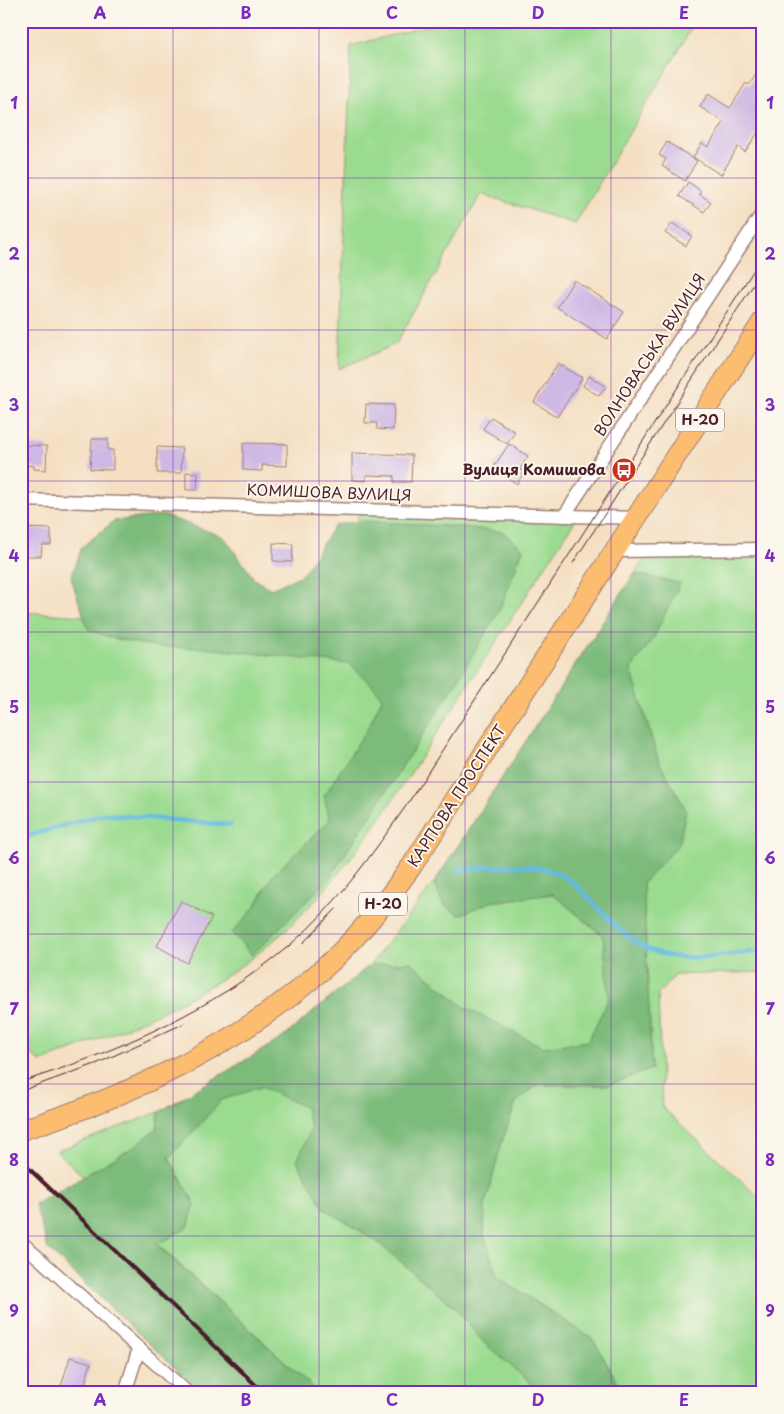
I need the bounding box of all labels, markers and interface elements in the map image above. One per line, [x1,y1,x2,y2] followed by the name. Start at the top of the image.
[94,0,107,24] text: A
[241,0,252,24] text: B
[386,0,398,24] text: C
[532,0,544,24] text: D
[679,0,689,24] text: E
[10,90,18,114] text: 1
[766,90,774,114] text: 1
[8,241,20,265] text: 2
[764,241,776,265] text: 2
[587,268,710,440] street label: ВОЛНОВАСЬКА ВУЛИЦЯ
[9,392,19,416] text: 3
[765,392,775,416] text: 3
[676,408,724,432] road number: Н-20
[462,457,606,480] place label: Вулиця Комишова
[611,457,637,483] bus stop icon: Вулиця Комишова
[246,477,412,506] street label: КОМИШОВА ВУЛИЦЯ
[9,543,20,567] text: 4
[765,543,776,567] text: 4
[9,694,19,718] text: 5
[765,694,775,718] text: 5
[401,719,511,871] street label: КАРПОВА ПРОСПЕКТ
[8,845,20,869] text: 6
[764,845,776,869] text: 6
[359,892,407,916] road number: Н-20
[9,996,19,1020] text: 7
[765,996,775,1020] text: 7
[9,1147,19,1171] text: 8
[765,1147,775,1171] text: 8
[9,1298,19,1322] text: 9
[765,1298,775,1322] text: 9
[94,1387,107,1411] text: A
[241,1387,252,1411] text: B
[386,1387,398,1411] text: C
[532,1387,544,1411] text: D
[679,1387,689,1411] text: E

